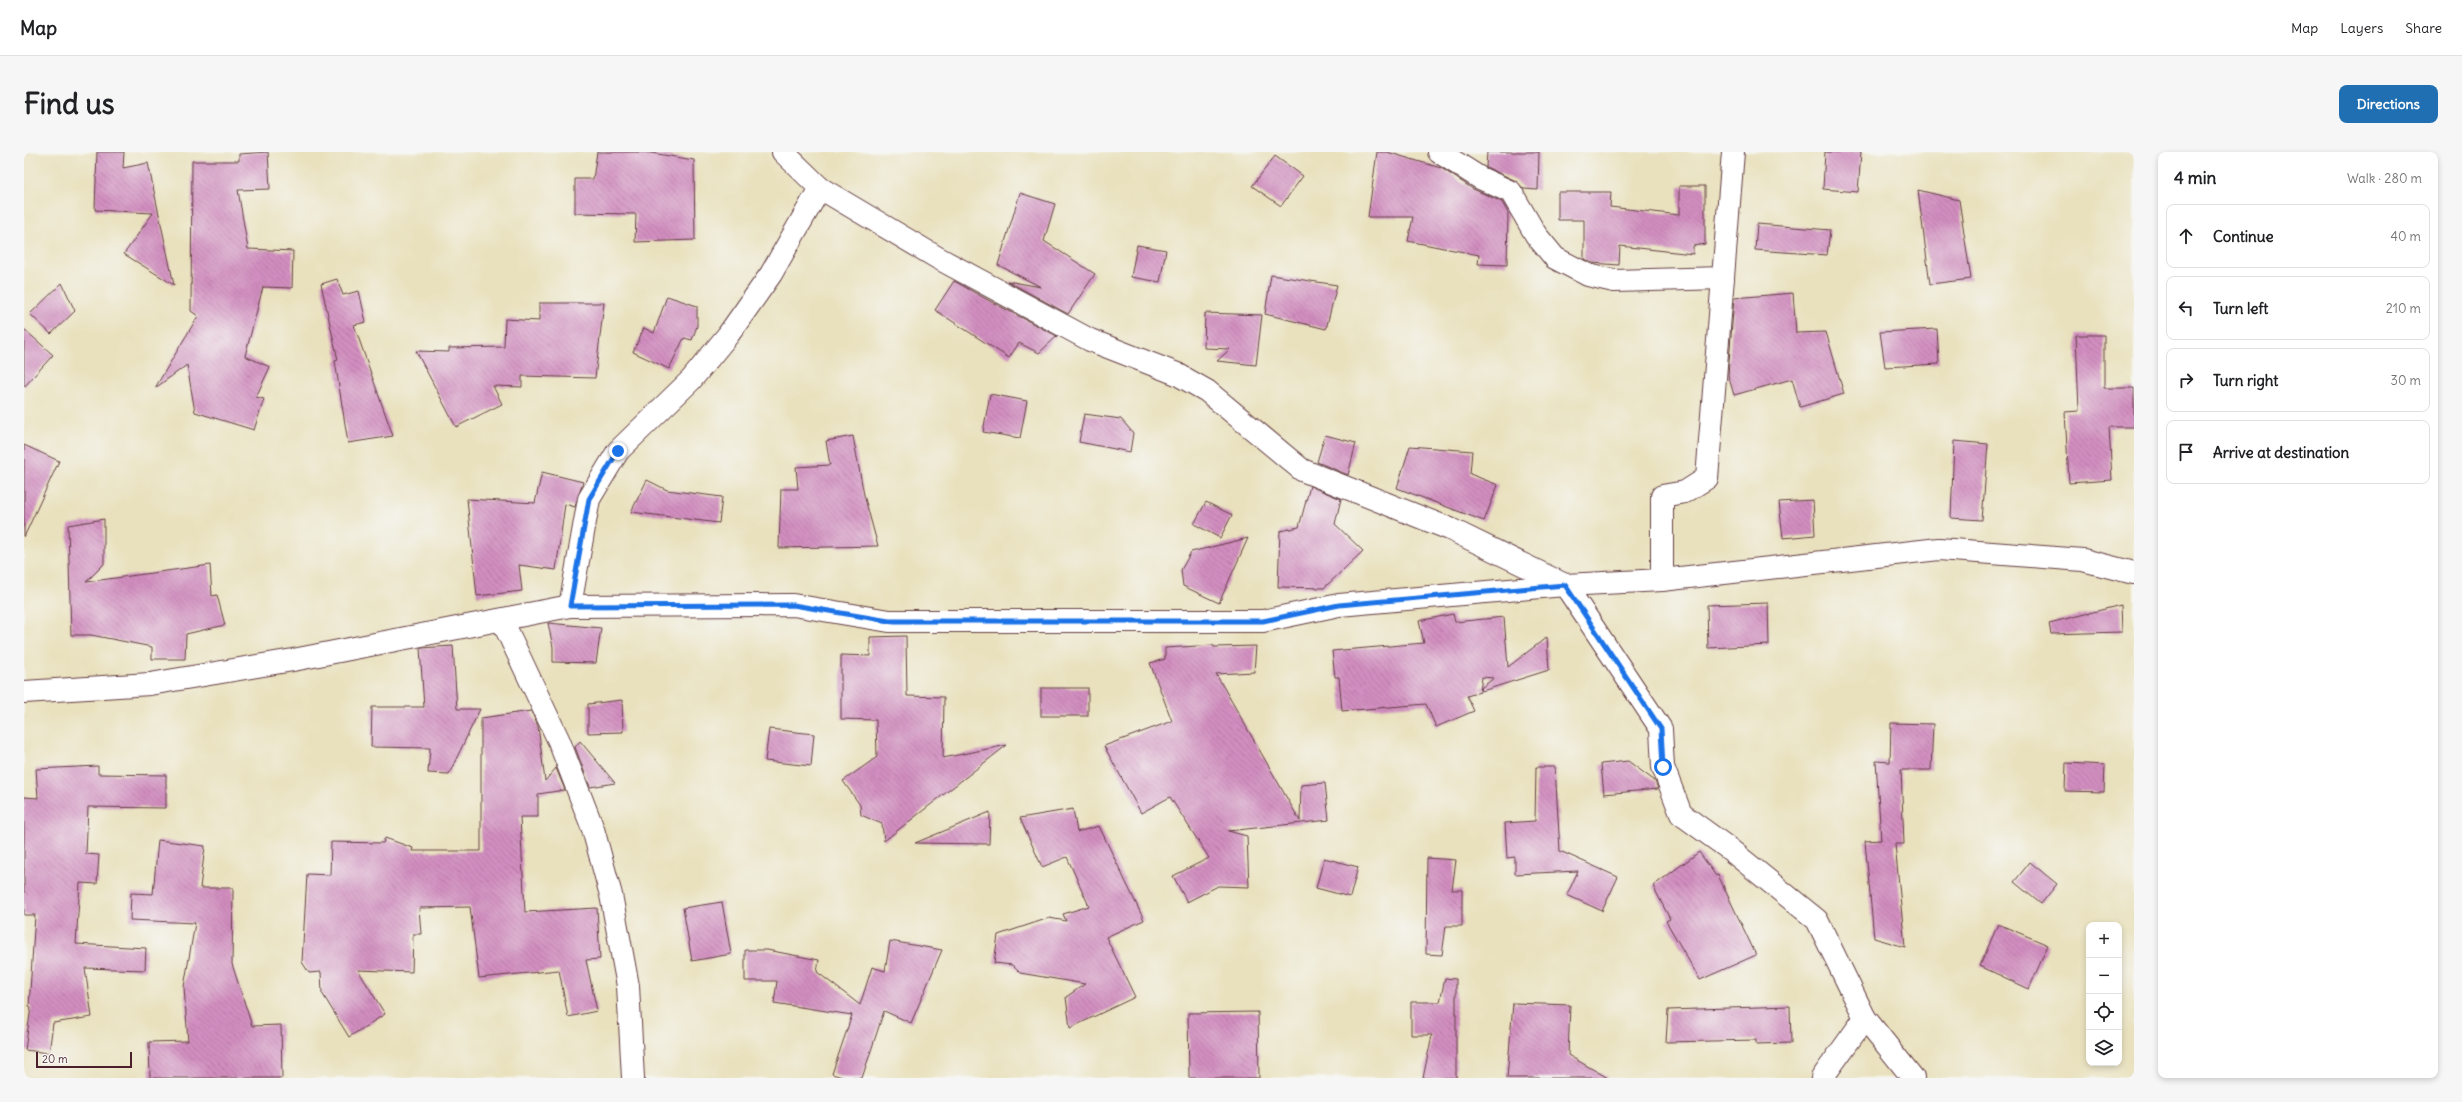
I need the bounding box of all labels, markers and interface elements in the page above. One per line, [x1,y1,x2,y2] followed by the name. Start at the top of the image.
[20,16,57,40] text: Map
[2291,19,2318,37] text: Map
[2340,19,2383,37] text: Layers
[2405,19,2442,37] text: Share
[2339,85,2438,123] button: Directions
[24,86,115,122] text: Find us
[2174,167,2216,189] text: 4 min
[2347,170,2422,187] text: Walk · 280 m
[2175,225,2197,247] icon: ahead
[2213,227,2274,246] text: Continue
[2390,228,2421,245] text: 40 m
[2175,297,2197,319] icon: left
[2213,299,2268,318] text: Turn left
[2386,300,2421,317] text: 210 m
[2175,369,2197,391] icon: right
[2213,371,2278,390] text: Turn right
[2391,372,2421,389] text: 30 m
[2175,441,2197,463] icon: arrive
[609,442,627,460] route end
[2213,443,2349,462] text: Arrive at destination
[1654,758,1672,776] route start
[2086,922,2122,1066] map controls
[2086,922,2122,958] button: +
[2086,958,2122,994] button: −
[2086,994,2122,1030] button: locate
[2086,1030,2122,1066] button: layers
[36,1050,132,1069] scale bar
[42,1052,68,1066] text: 20 m

